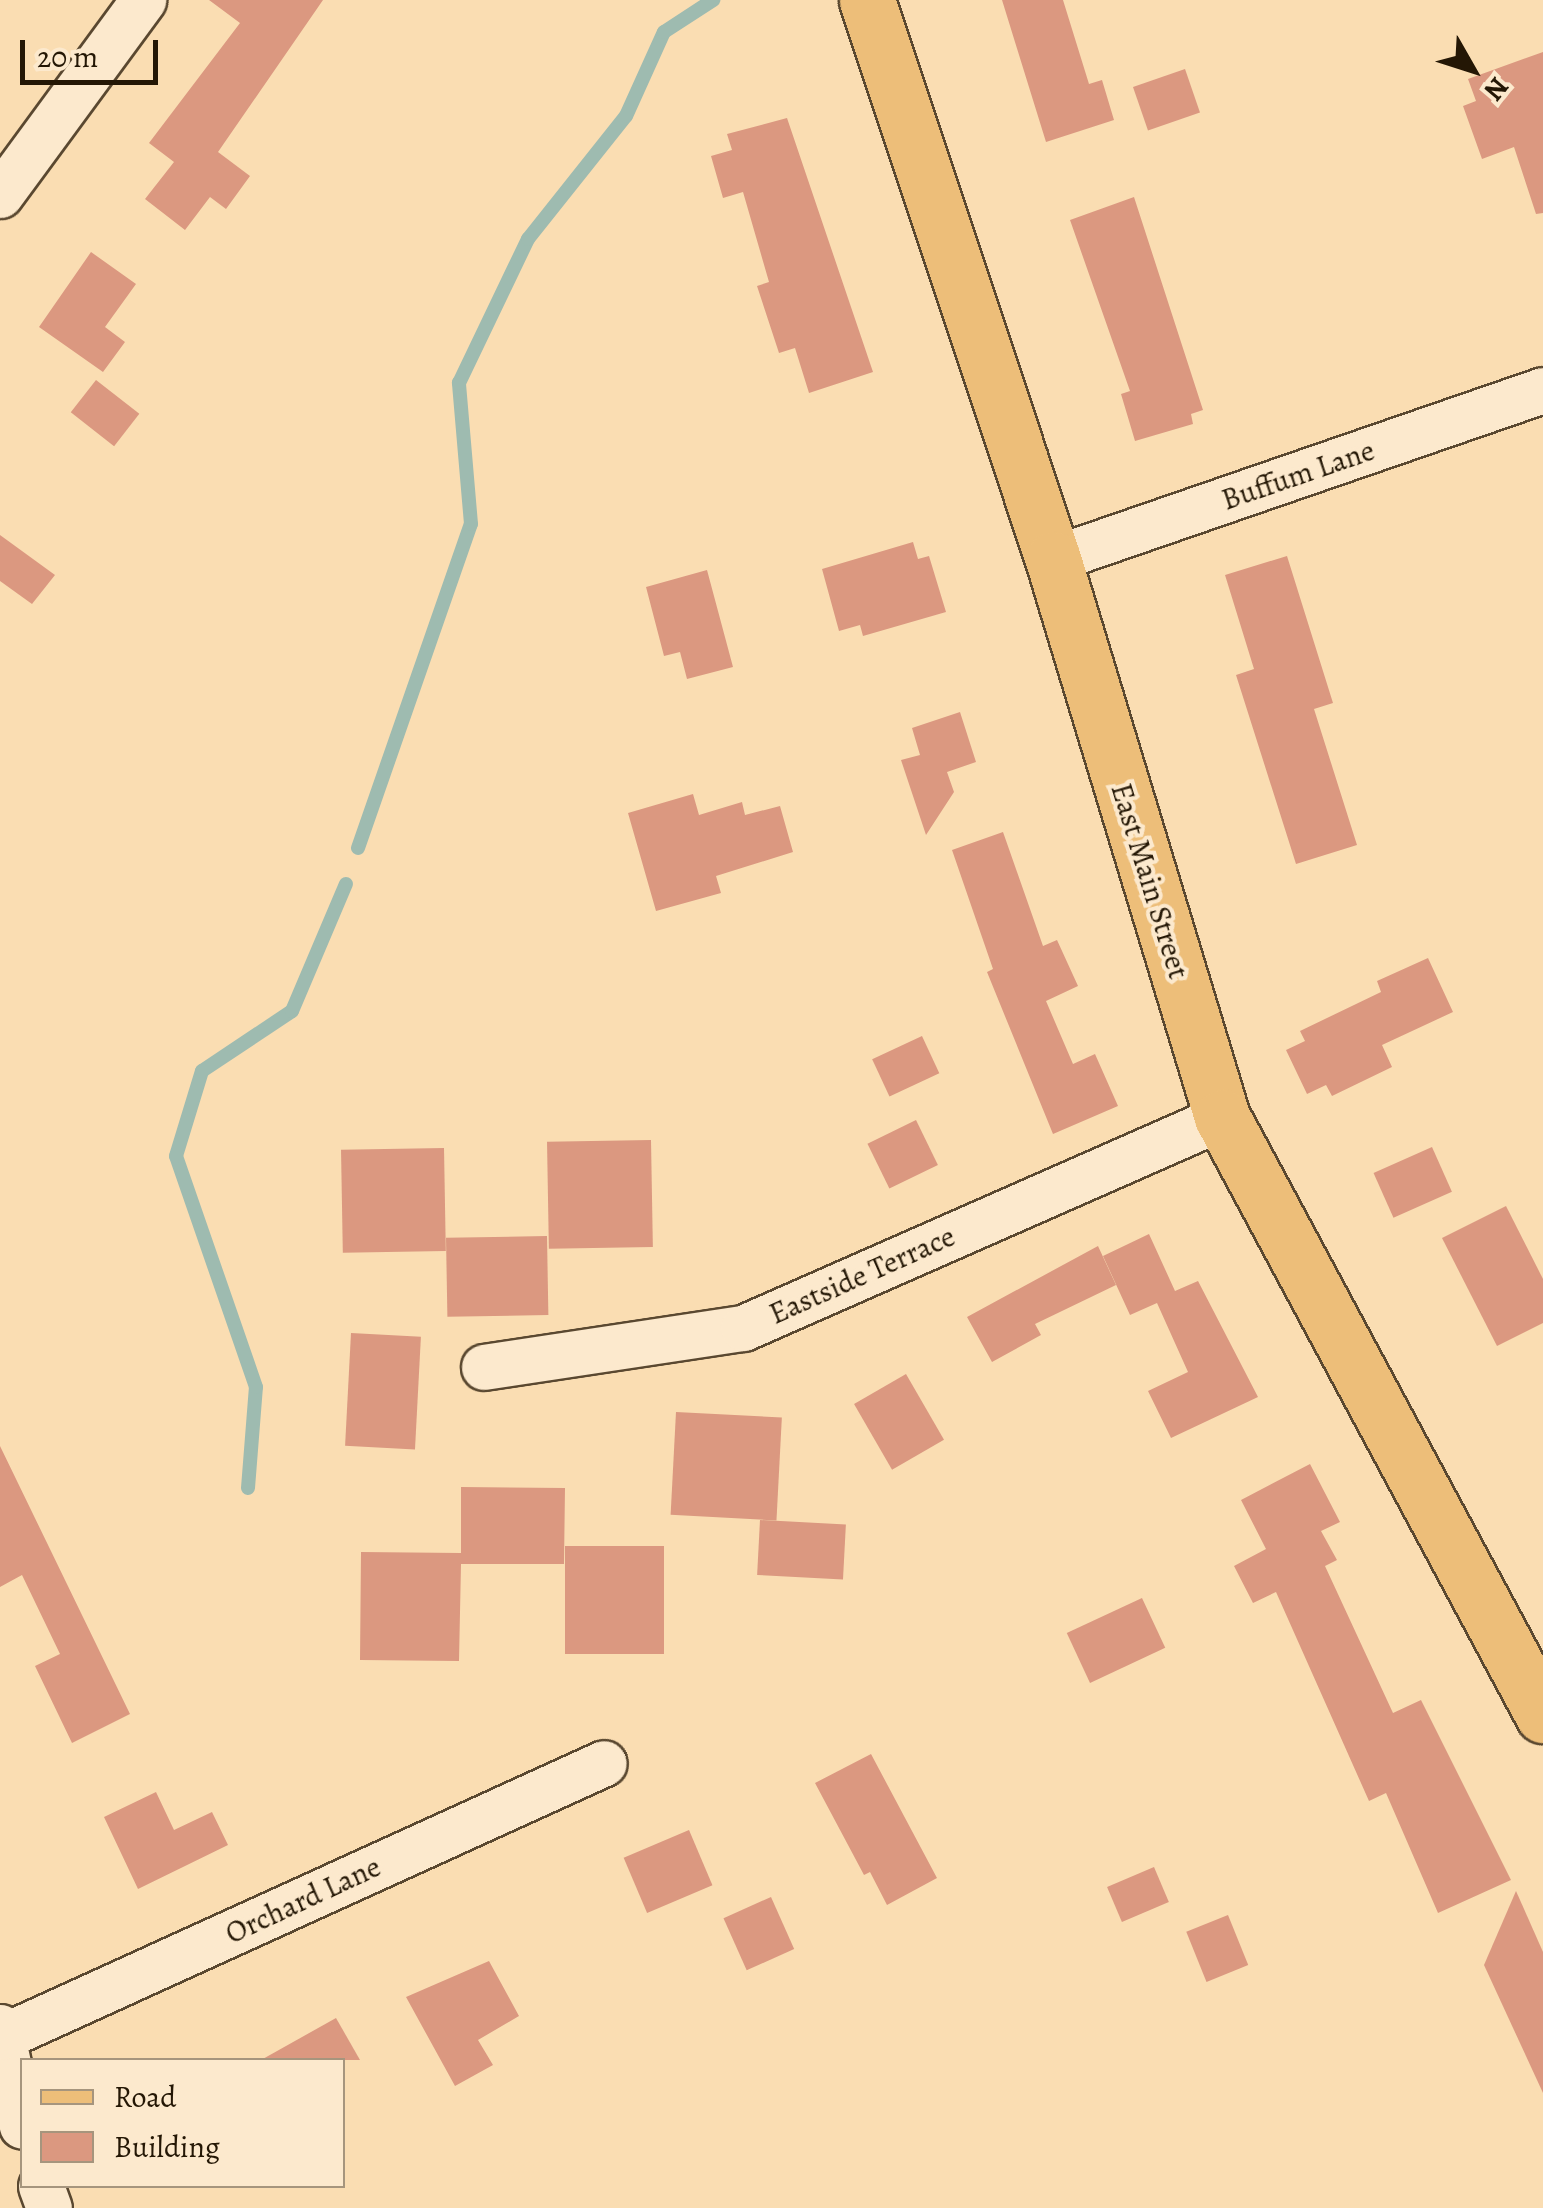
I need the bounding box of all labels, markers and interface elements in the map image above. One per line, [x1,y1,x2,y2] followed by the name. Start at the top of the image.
[25,20,162,82] scale bar
[1423,20,1523,120] north arrow
[37,37,98,77] text: 20 m
[1475,69,1518,109] text: N
[1217,432,1379,518] street label: Buffum Lane
[1103,779,1197,983] street label: East Main Street
[764,1218,960,1332] street label: Eastside Terrace
[220,1848,386,1952] street label: Orchard Lane
[20,2058,345,2188] legend
[114,2077,176,2117] text: Road
[114,2127,220,2167] text: Building

